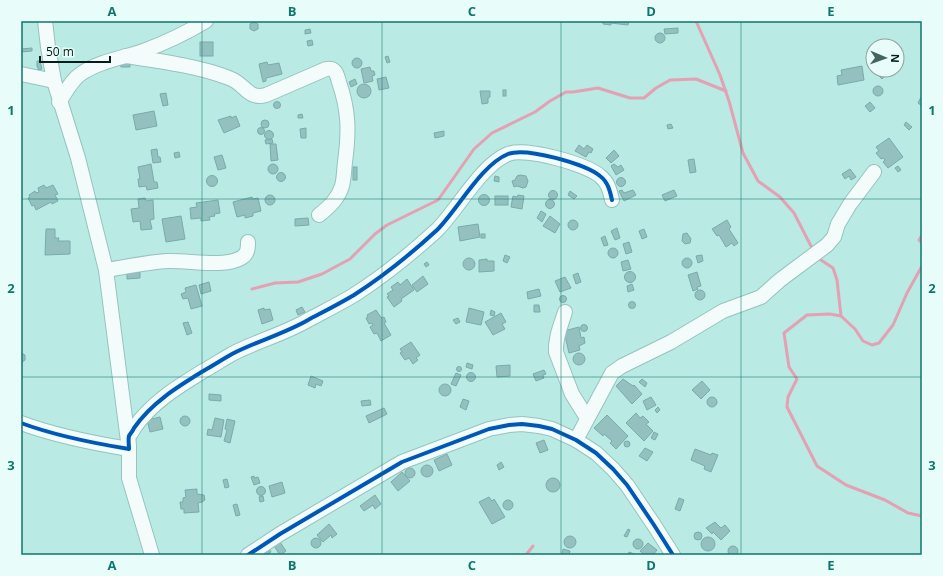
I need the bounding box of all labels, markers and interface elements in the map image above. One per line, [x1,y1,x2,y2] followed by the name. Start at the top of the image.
[108,2,117,20] text: A
[288,2,297,20] text: B
[468,2,476,20] text: C
[646,2,656,20] text: D
[827,2,835,20] text: E
[40,38,110,64] scale bar
[865,38,905,78] north arrow
[46,43,74,60] text: 50 m
[888,54,903,63] text: N
[7,101,15,119] text: 1
[928,101,936,119] text: 1
[7,279,15,297] text: 2
[928,279,936,297] text: 2
[7,456,15,474] text: 3
[928,456,936,474] text: 3
[108,556,117,574] text: A
[288,556,297,574] text: B
[468,556,476,574] text: C
[646,556,656,574] text: D
[827,556,835,574] text: E

